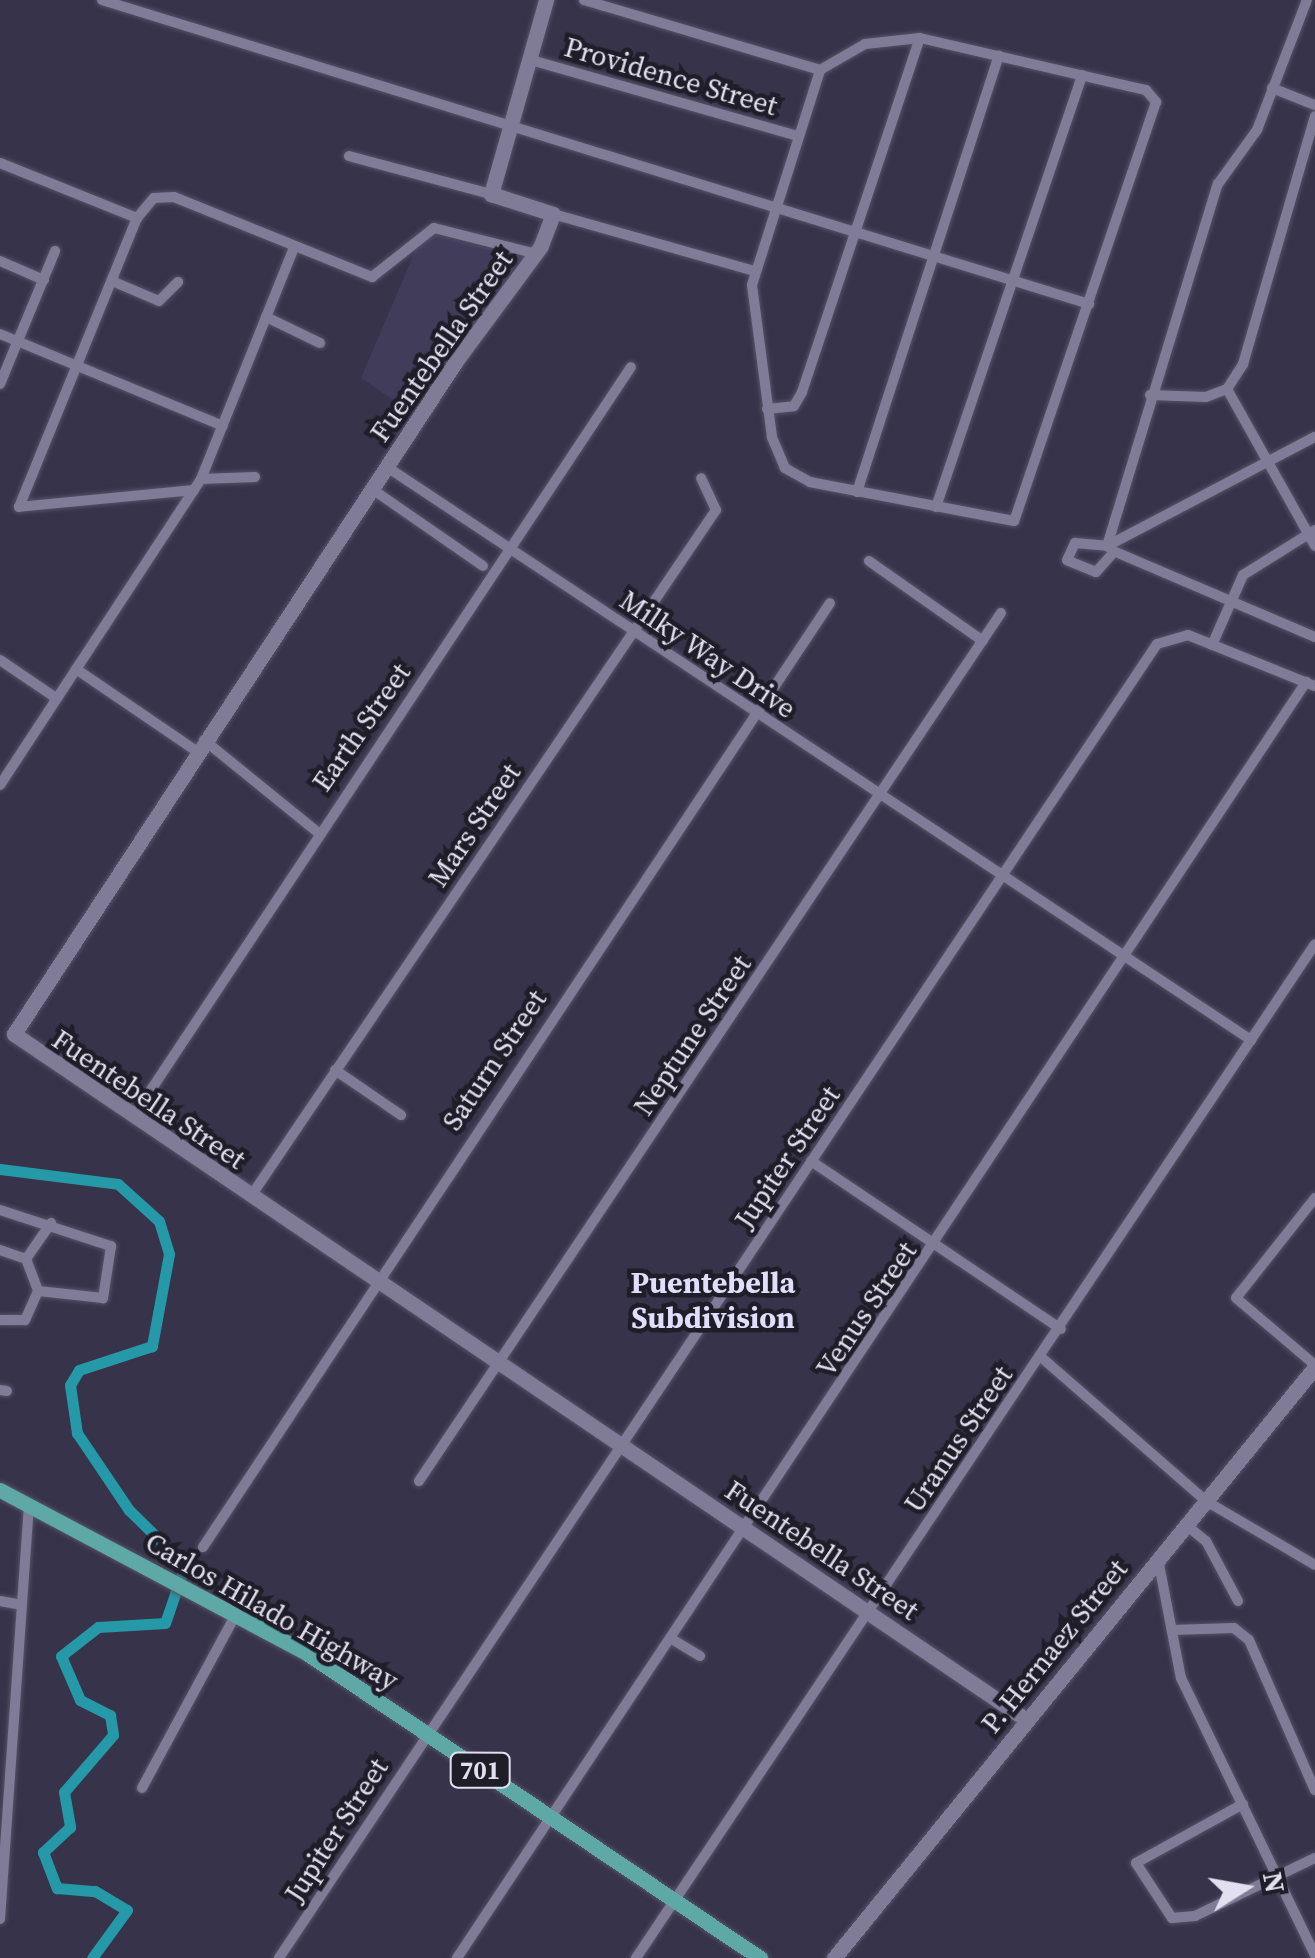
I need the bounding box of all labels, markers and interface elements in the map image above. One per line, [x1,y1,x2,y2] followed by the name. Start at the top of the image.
[561,30,781,122] street label: Providence Street
[363,244,519,448] street label: Fuentebella Street
[613,583,803,725] street label: Milky Way Drive
[305,657,417,797] street label: Earth Street
[421,757,527,893] street label: Mars Street
[626,949,758,1121] street label: Neptune Street
[435,984,553,1136] street label: Saturn Street
[46,1022,252,1176] street label: Fuentebella Street
[727,1079,847,1235] street label: Jupiter Street
[809,1235,923,1383] street label: Venus Street
[631,1265,795,1336] district label: Puentebella Subdivision
[897,1359,1019,1519] street label: Uranus Street
[719,1473,925,1627] street label: Fuentebella Street
[140,1525,404,1697] street label: Carlos Hilado Highway
[974,1553,1134,1739] street label: P. Hernaez Street
[448,1750,512,1790] road number: 701
[277,1752,395,1908] street label: Jupiter Street
[1195,1838,1295,1938] north arrow
[1254,1869,1295,1896] text: N

